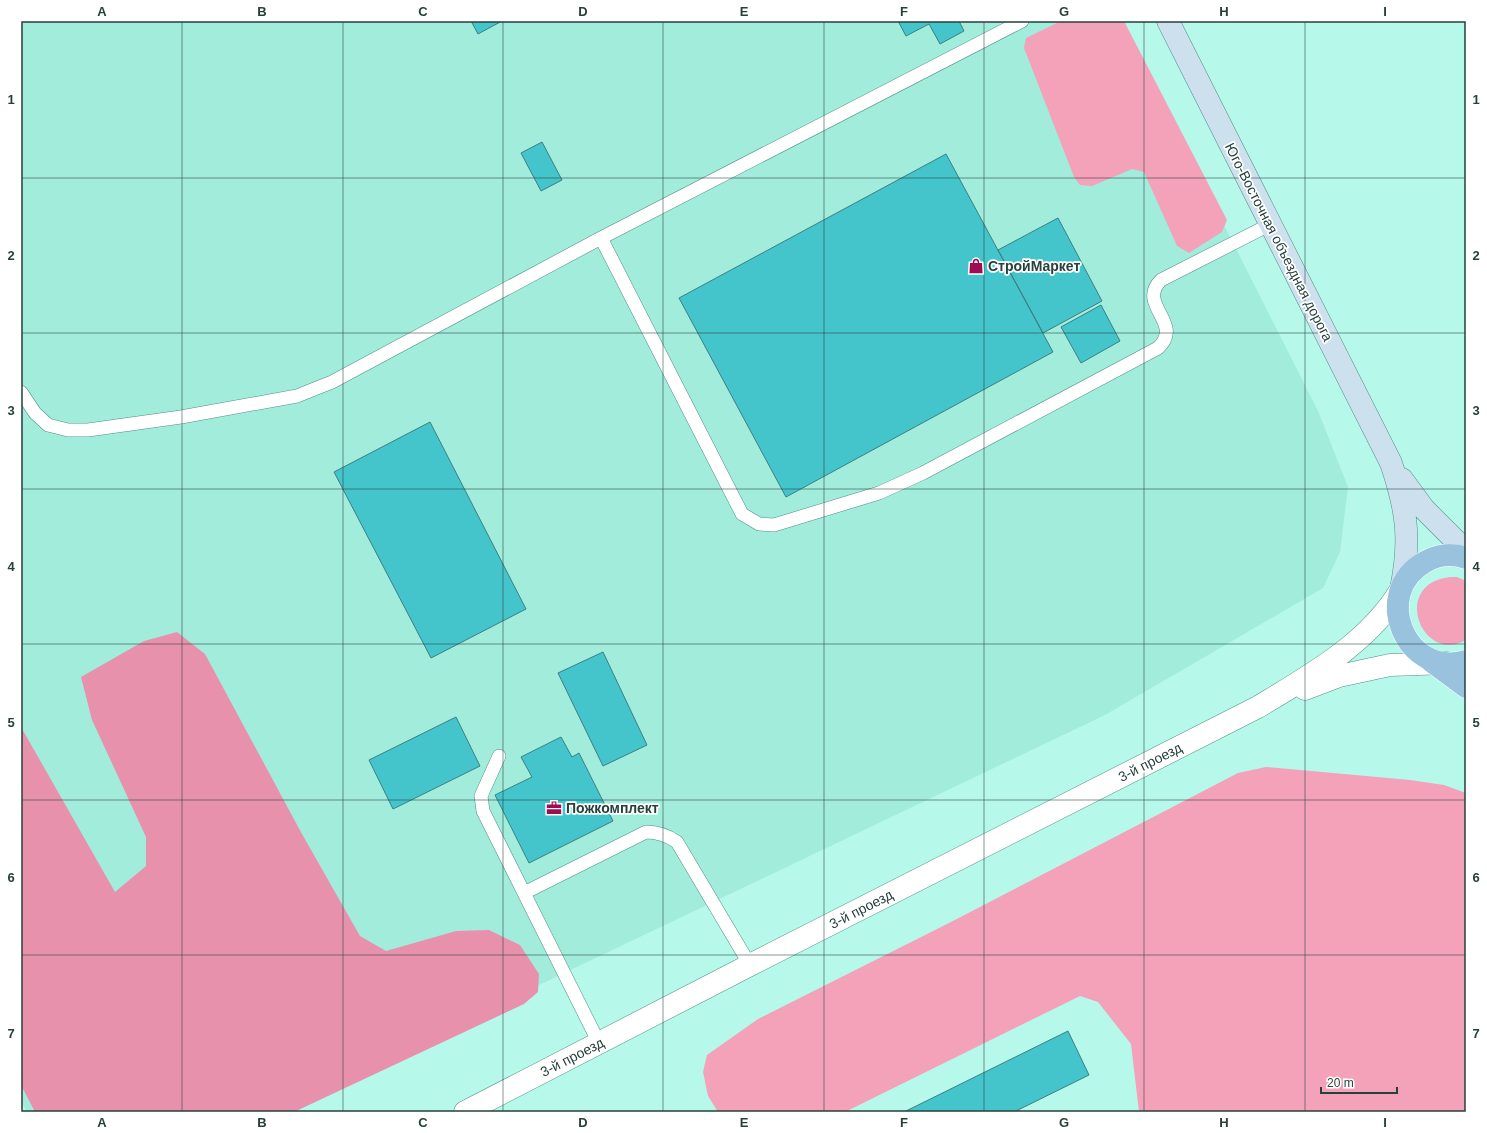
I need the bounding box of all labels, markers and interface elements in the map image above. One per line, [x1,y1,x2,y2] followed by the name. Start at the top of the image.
[97,4,107,19] text: A
[257,4,267,19] text: B
[418,4,428,19] text: C
[578,4,588,19] text: D
[740,4,749,19] text: E
[900,4,908,19] text: F
[1059,4,1069,19] text: G
[1219,4,1229,19] text: H
[1383,4,1387,19] text: I
[7,92,15,107] text: 1
[1472,92,1480,107] text: 1
[1222,140,1336,344] street label: Юго-Восточная объездная дорога
[7,248,15,263] text: 2
[1472,248,1480,263] text: 2
[967,257,985,275] shop icon: СтройМаркет
[988,258,1080,274] place label: СтройМаркет
[7,403,15,418] text: 3
[1472,403,1480,418] text: 3
[7,559,15,574] text: 4
[1472,559,1480,574] text: 4
[7,715,15,730] text: 5
[1472,715,1480,730] text: 5
[1116,739,1184,785] street label: 3-й проезд
[545,799,563,817] office icon: Пожкомплект
[566,800,659,816] place label: Пожкомплект
[7,870,15,885] text: 6
[1472,870,1480,885] text: 6
[827,886,895,932] street label: 3-й проезд
[7,1026,15,1041] text: 7
[1472,1026,1480,1041] text: 7
[538,1034,606,1080] street label: 3-й проезд
[1321,1069,1397,1095] scale bar
[1327,1076,1354,1090] text: 20 m
[97,1115,107,1130] text: A
[257,1115,267,1130] text: B
[418,1115,428,1130] text: C
[578,1115,588,1130] text: D
[740,1115,749,1130] text: E
[900,1115,908,1130] text: F
[1059,1115,1069,1130] text: G
[1219,1115,1229,1130] text: H
[1383,1115,1387,1130] text: I

